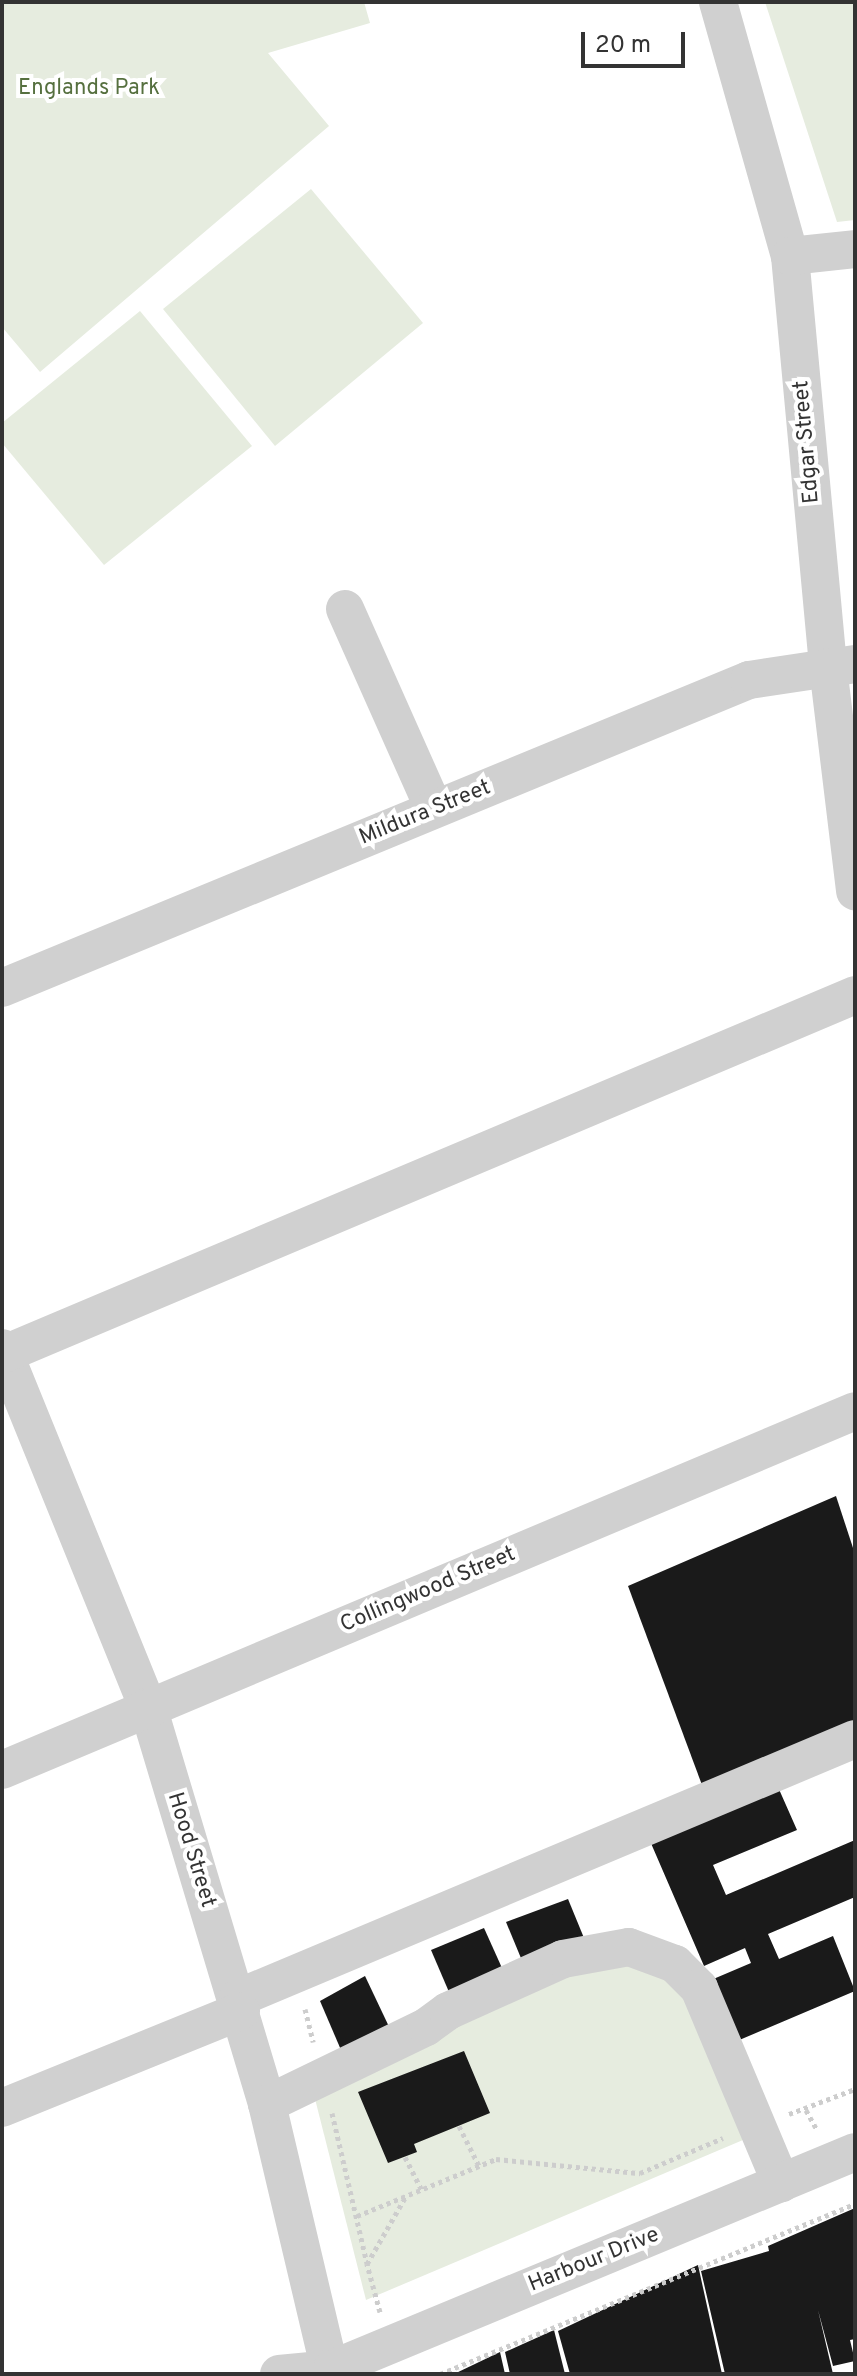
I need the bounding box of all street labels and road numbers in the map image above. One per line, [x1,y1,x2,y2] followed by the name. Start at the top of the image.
[788,379,826,505] street label: Edgar Street
[355,775,495,851] street label: Mildura Street
[336,1541,520,1639] street label: Collingwood Street
[161,1789,221,1911] street label: Hood Street
[525,2222,663,2298] street label: Harbour Drive

